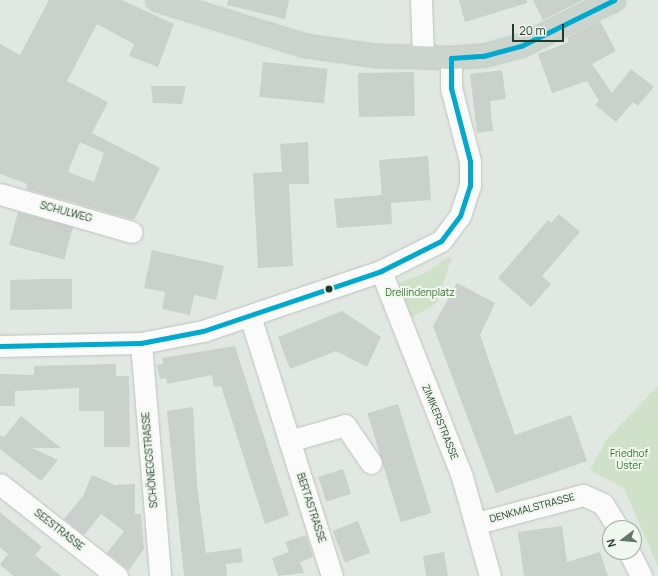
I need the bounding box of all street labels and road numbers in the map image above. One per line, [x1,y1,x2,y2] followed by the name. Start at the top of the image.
[39,199,93,225] street label: SCHULWEG
[419,383,461,461] street label: ZIMIKERSTRASSE
[140,411,160,509] street label: SCHÖNEGGSTRASSE
[294,472,328,544] street label: BERTASTRASSE
[488,491,576,525] street label: DENKMALSTRASSE
[32,507,86,553] street label: SEESTRASSE

